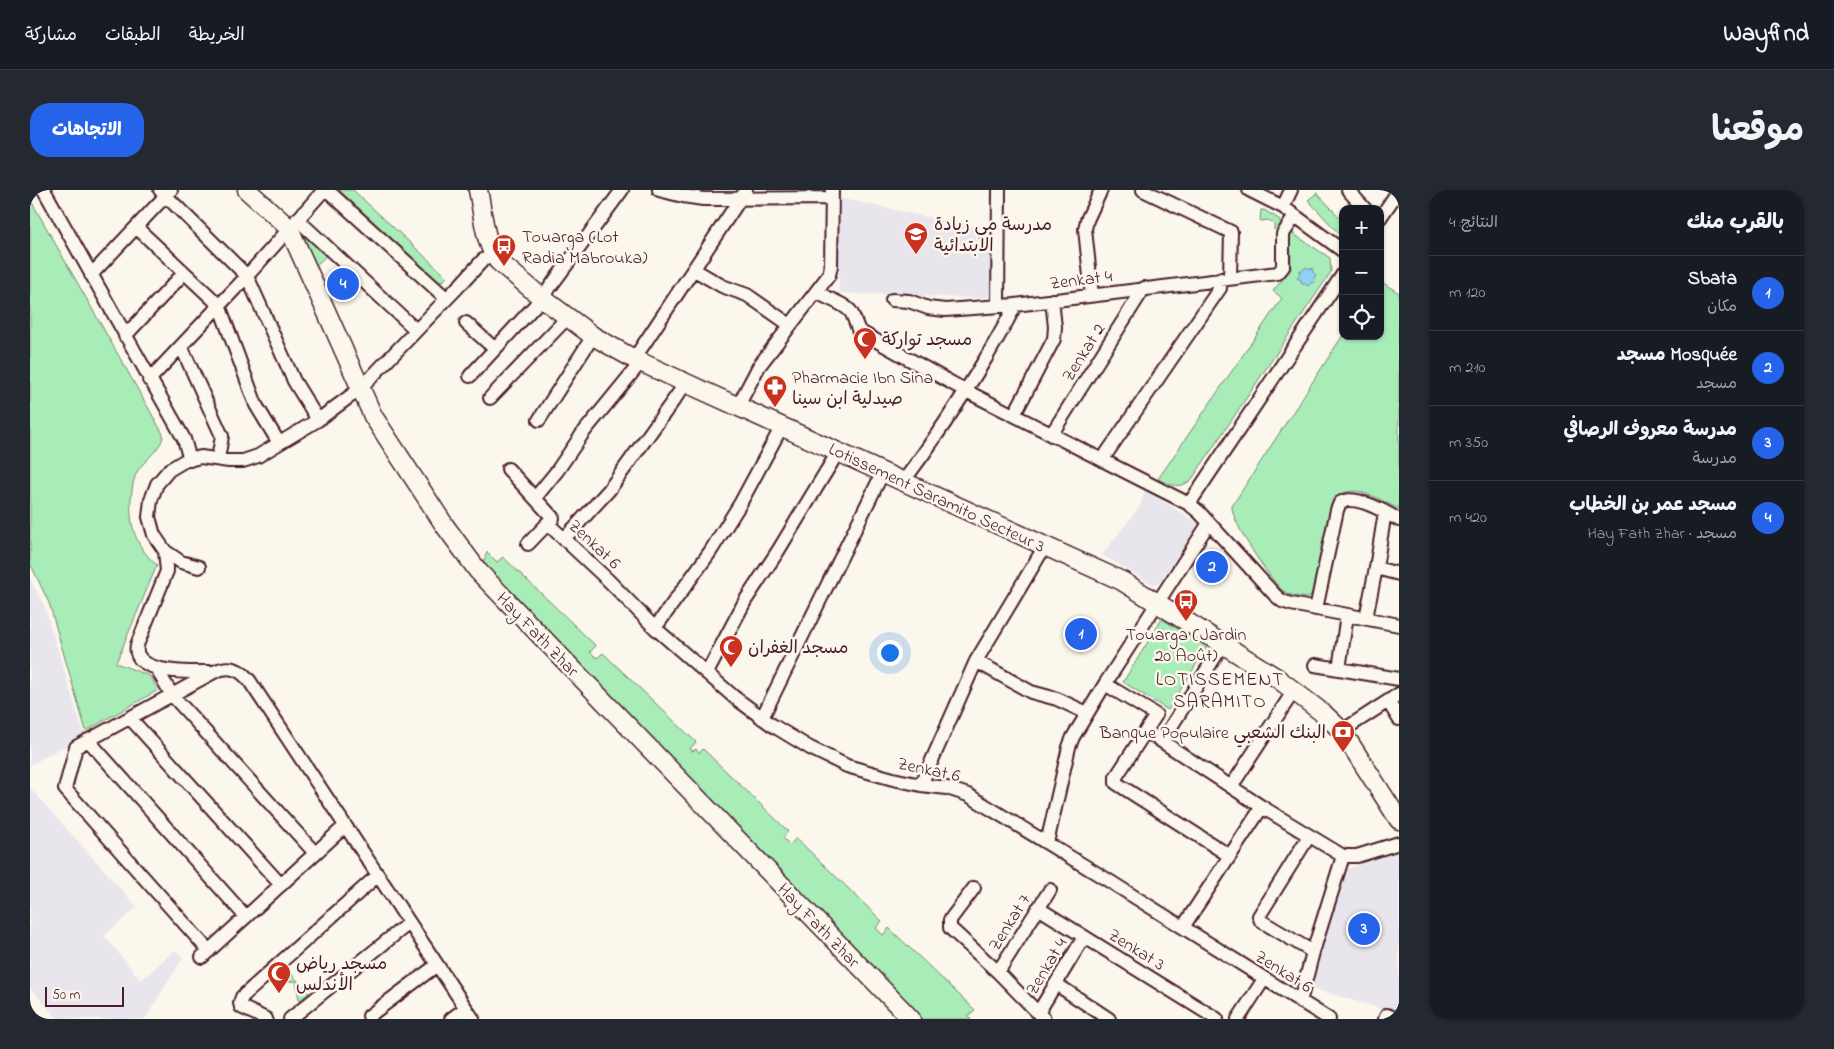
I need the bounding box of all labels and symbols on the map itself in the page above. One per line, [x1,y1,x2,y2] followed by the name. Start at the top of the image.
[934,213,1052,260] place label: مدرسة مي زيادة الابتدائية
[903,221,929,255] school or university icon: مدرسة مي زيادة الابتدائية
[522,225,647,272] place label: Touarga (Lot Radia Mabrouka)
[491,233,517,267] bus stop icon: Touarga (Lot Radia Mabrouka)
[1049,264,1115,298] street label: Zenkat 4
[327,265,359,303] pin: 4
[1057,319,1113,387] street label: Zenkat 2
[852,326,878,360] mosque icon: مسجد تواركة
[882,328,972,354] place label: مسجد تواركة
[792,366,933,413] place label: Pharmacie Ibn Sina صيدلية ابن سينا
[762,374,788,408] pharmacy icon: Pharmacie Ibn Sina صيدلية ابن سينا
[824,437,1049,561] street label: Lotissement Saramito Secteur 3
[562,514,626,577] street label: Zenkat 6
[1196,548,1228,586] pin: 2
[489,587,584,684] street label: Hay Fath Zhar
[1173,588,1199,622] bus stop icon: Touarga (Jardin 20 Août)
[1065,615,1097,653] pin: 1
[1126,623,1246,670] place label: Touarga (Jardin 20 Août)
[718,634,744,668] mosque icon: مسجد الغفران
[748,636,849,662] place label: مسجد الغفران
[877,640,903,666] your location
[1156,667,1284,716] district label: LOTISSEMENT SARAMITO
[1330,719,1356,753] bank icon: Banque Populaire البنك الشعبي
[1099,721,1326,748] place label: Banque Populaire البنك الشعبي
[895,752,962,790] street label: Zenkat 6
[770,878,865,975] street label: Hay Fath Zhar
[983,889,1039,957] street label: Zenkat 7
[1348,910,1380,948] pin: 3
[1102,923,1169,978] street label: Zenkat 3
[1020,933,1075,1001] street label: Zenkat 4
[1249,945,1317,1001] street label: Zenkat 6
[296,952,387,999] place label: مسجد رياض الأندلس
[266,960,292,994] mosque icon: مسجد رياض الأندلس
[45,984,124,1007] scale bar

